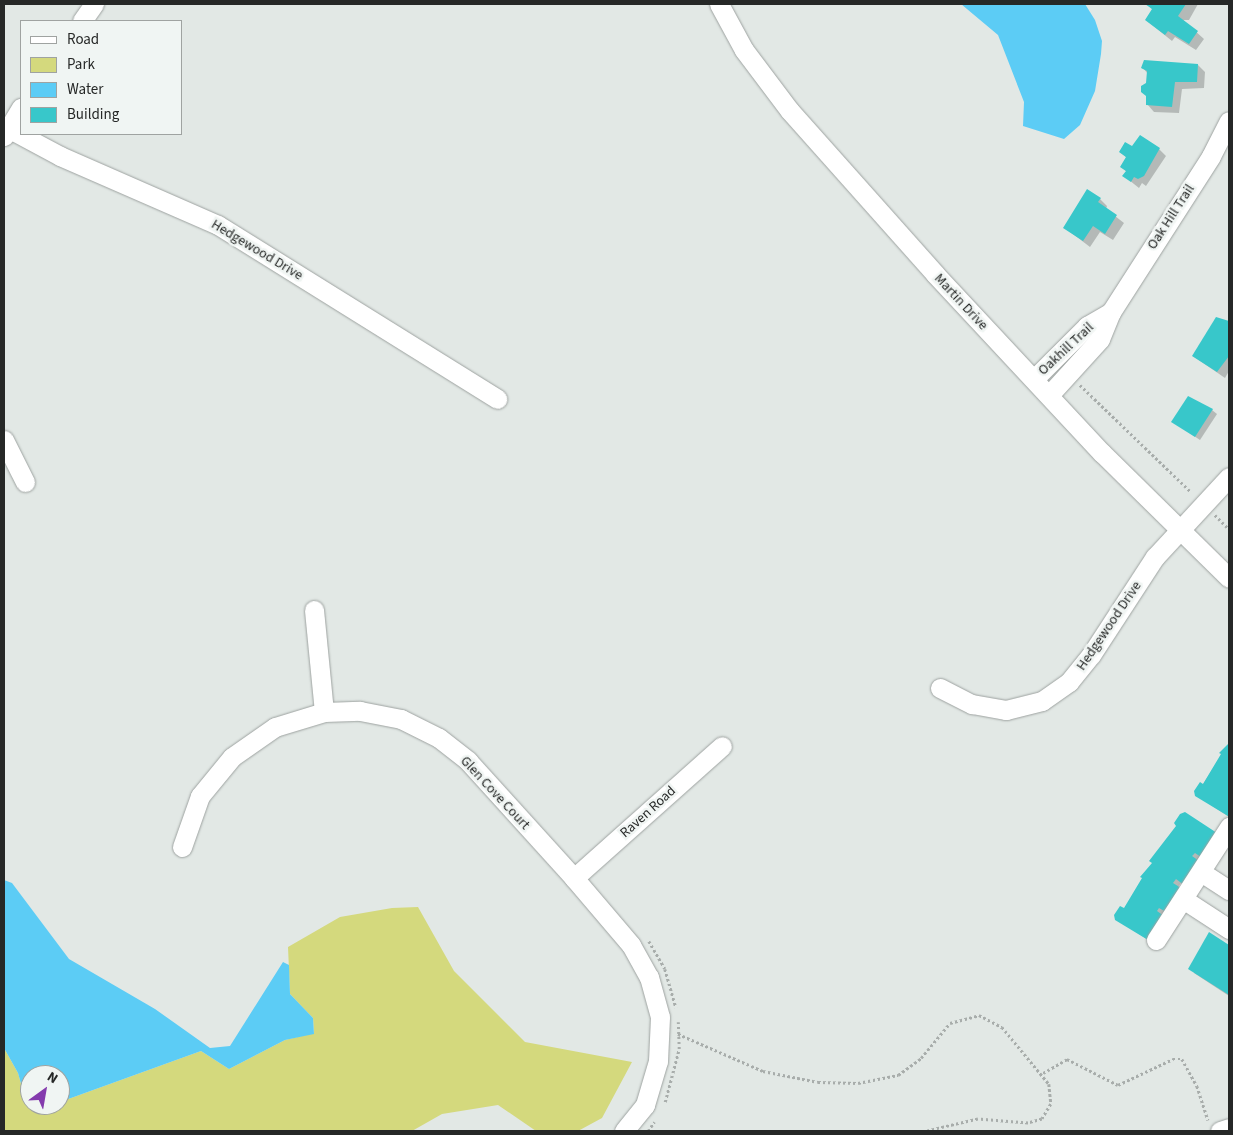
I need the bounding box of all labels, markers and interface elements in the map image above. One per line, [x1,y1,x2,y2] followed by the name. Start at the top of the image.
[20,20,182,135] legend
[67,29,99,50] text: Road
[67,54,95,75] text: Park
[67,79,103,100] text: Water
[67,104,119,125] text: Building
[1144,181,1198,253] street label: Oak Hill Trail
[208,216,306,284] street label: Hedgewood Drive
[931,270,991,334] street label: Martin Drive
[1035,319,1097,379] street label: Oakhill Trail
[1073,578,1145,674] street label: Hedgewood Drive
[457,753,533,833] street label: Glen Cove Court
[617,783,679,841] street label: Raven Road
[20,1065,70,1115] north arrow
[43,1067,62,1089] text: N

